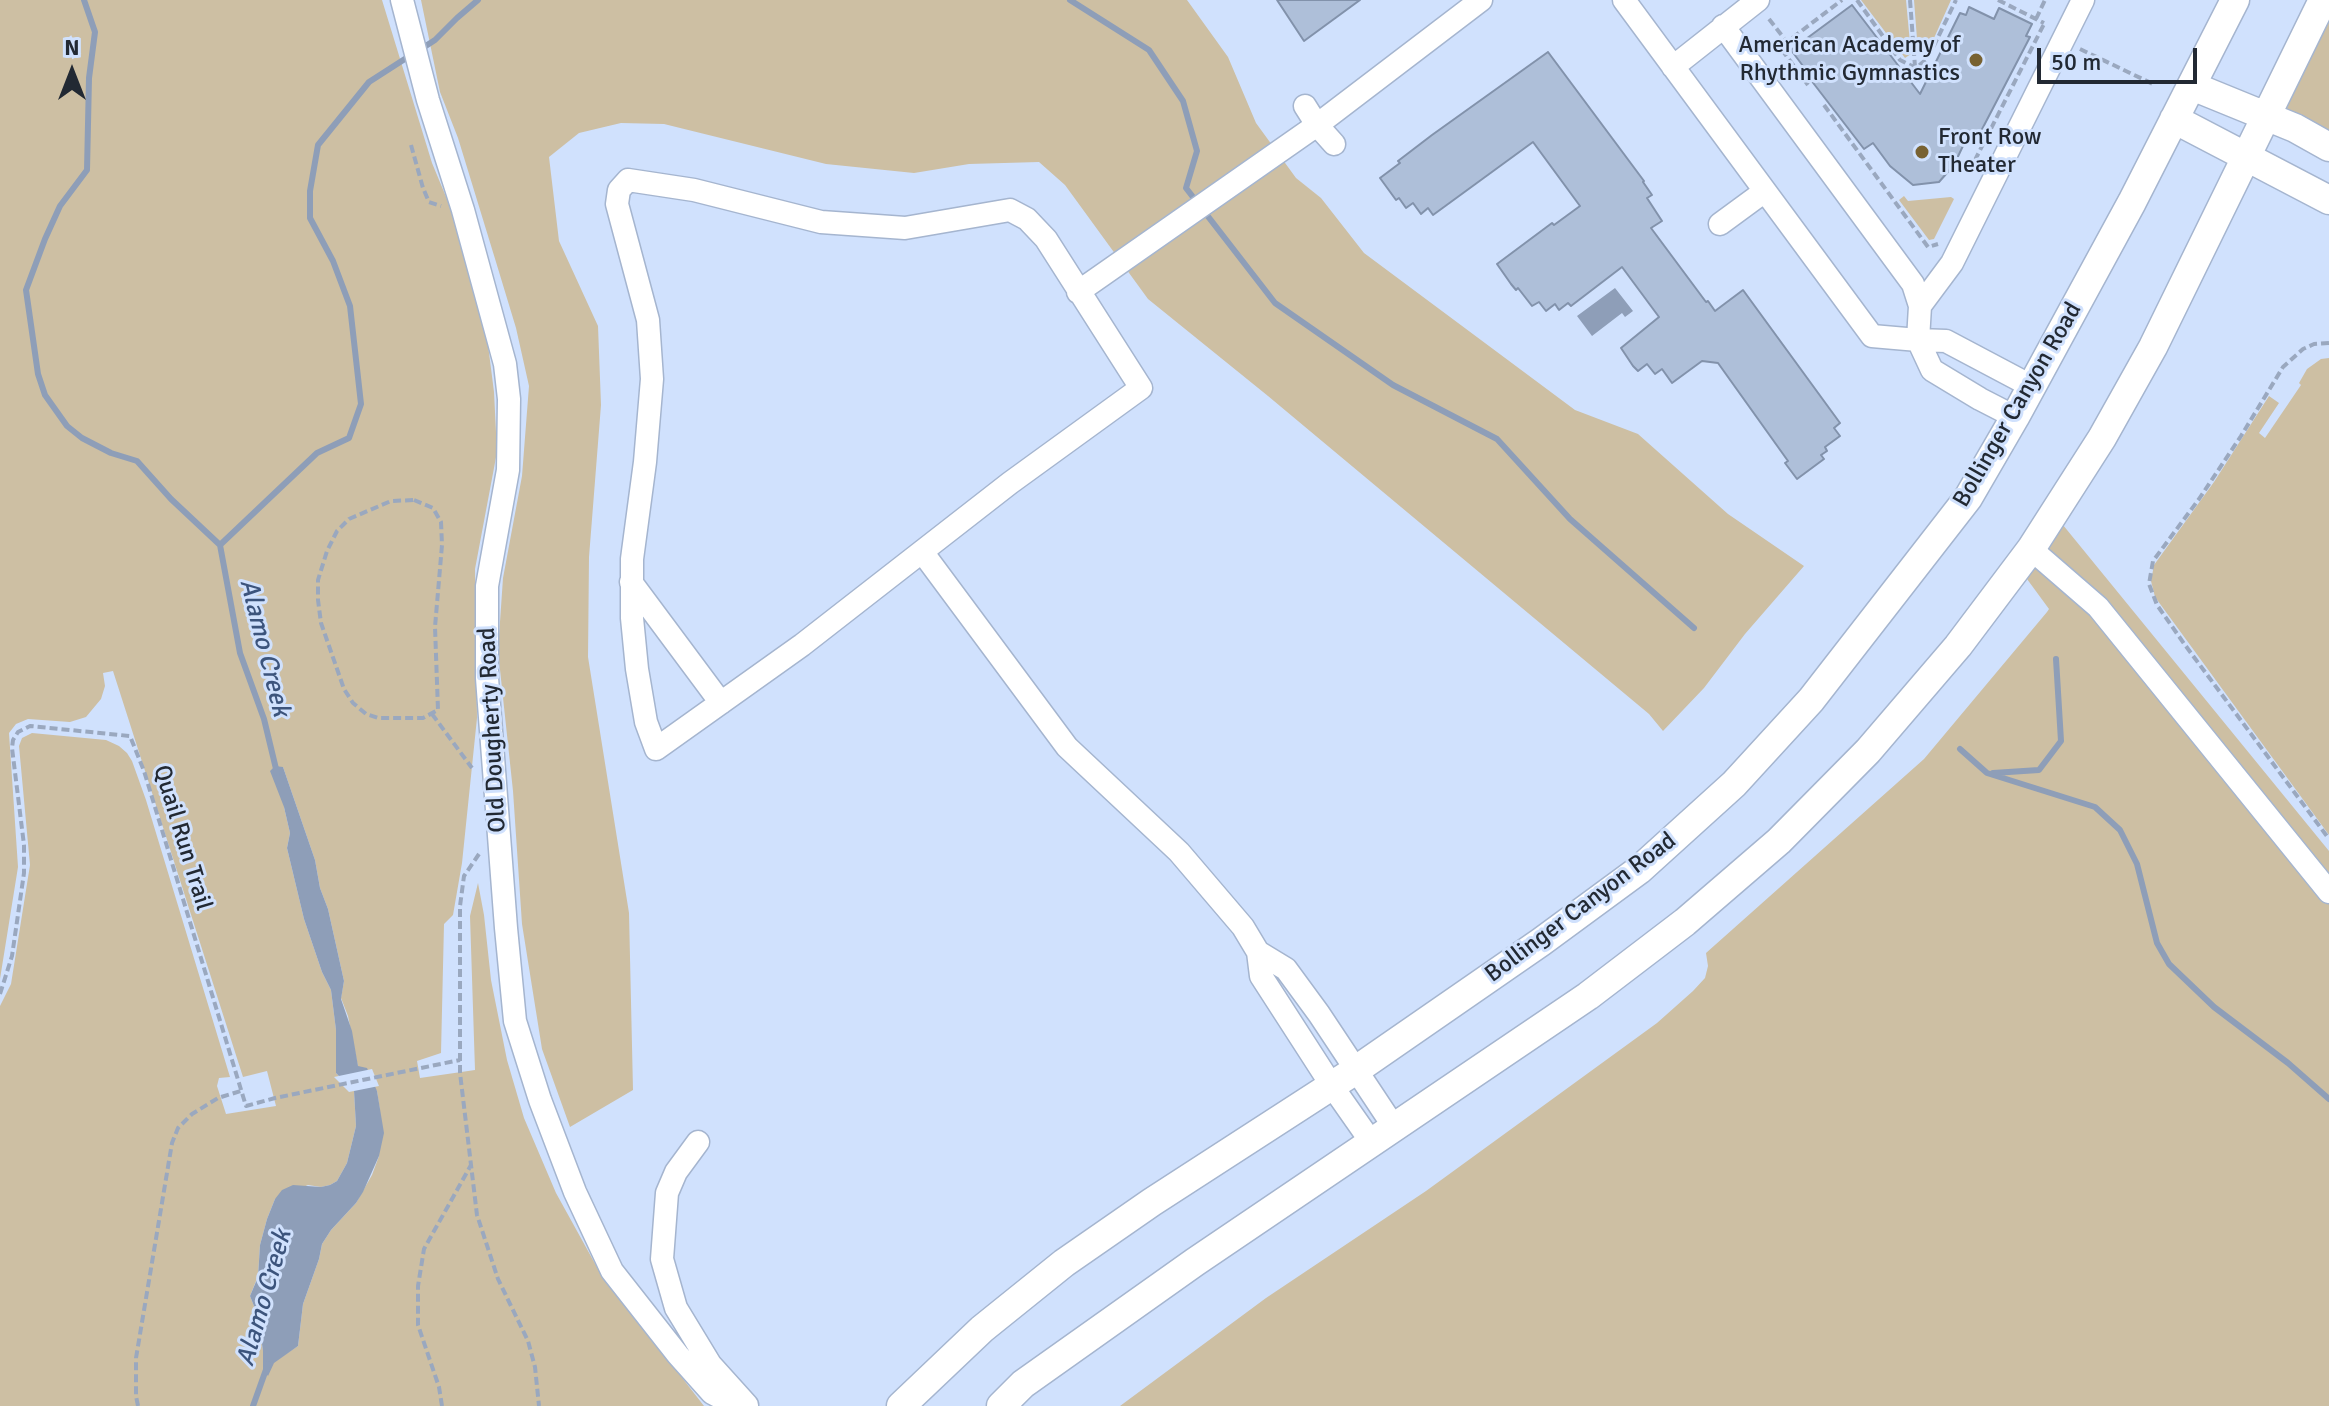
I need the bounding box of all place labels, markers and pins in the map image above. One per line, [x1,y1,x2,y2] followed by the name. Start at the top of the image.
[1738,32,1960,88] place label: American Academy of Rhythmic Gymnastics
[1967,51,1985,69] marker: American Academy of Rhythmic Gymnastics
[1938,124,2041,180] place label: Front Row Theater
[1913,143,1931,161] marker: Front Row Theater

